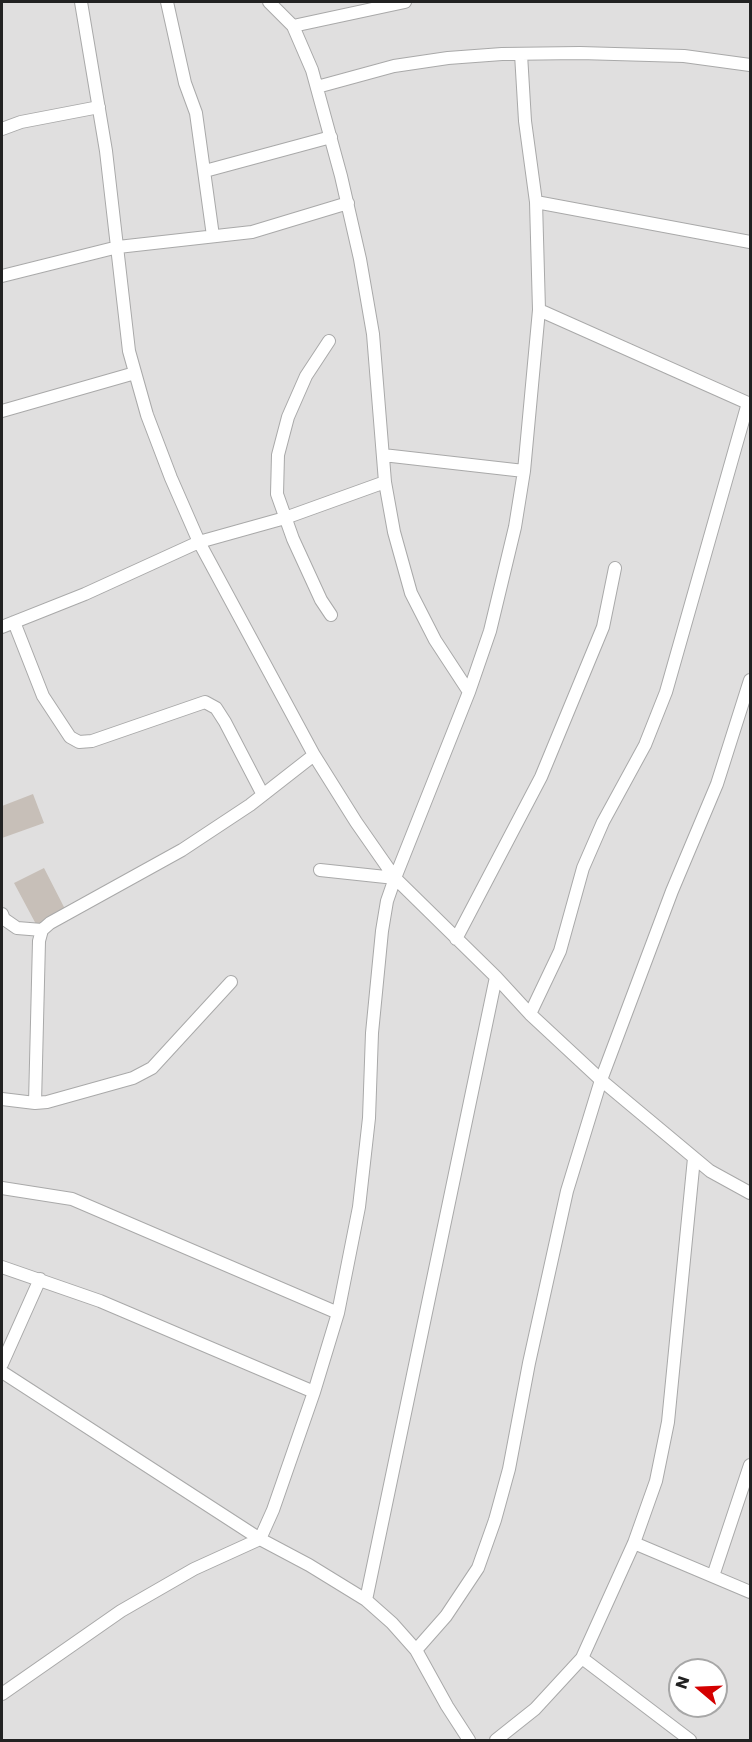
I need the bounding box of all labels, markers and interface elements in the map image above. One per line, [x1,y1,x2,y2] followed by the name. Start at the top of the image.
[668,1658,728,1718] north arrow
[670,1673,695,1692] text: N

